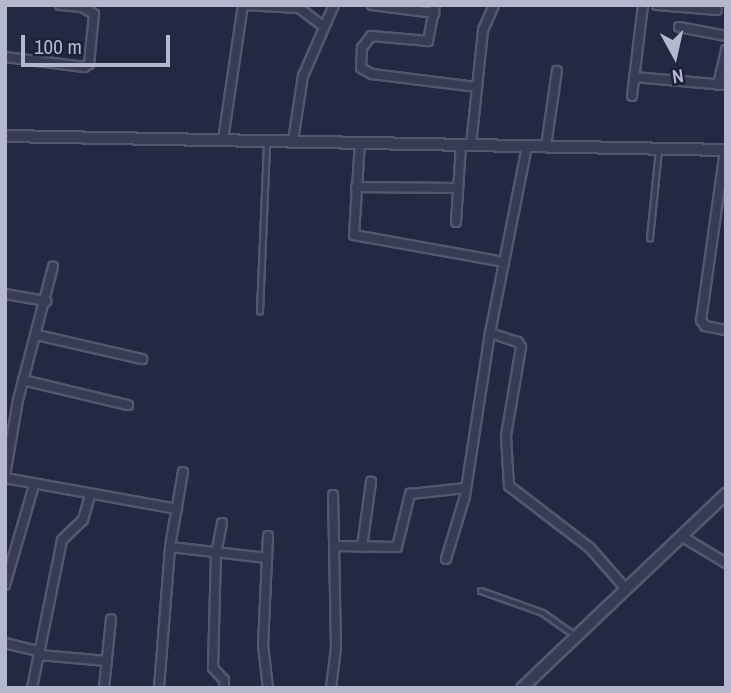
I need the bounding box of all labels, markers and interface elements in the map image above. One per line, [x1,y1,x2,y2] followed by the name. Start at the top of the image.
[24,21,173,65] scale bar
[640,21,710,91] north arrow
[34,32,82,61] text: 100 m
[671,63,685,90] text: N

